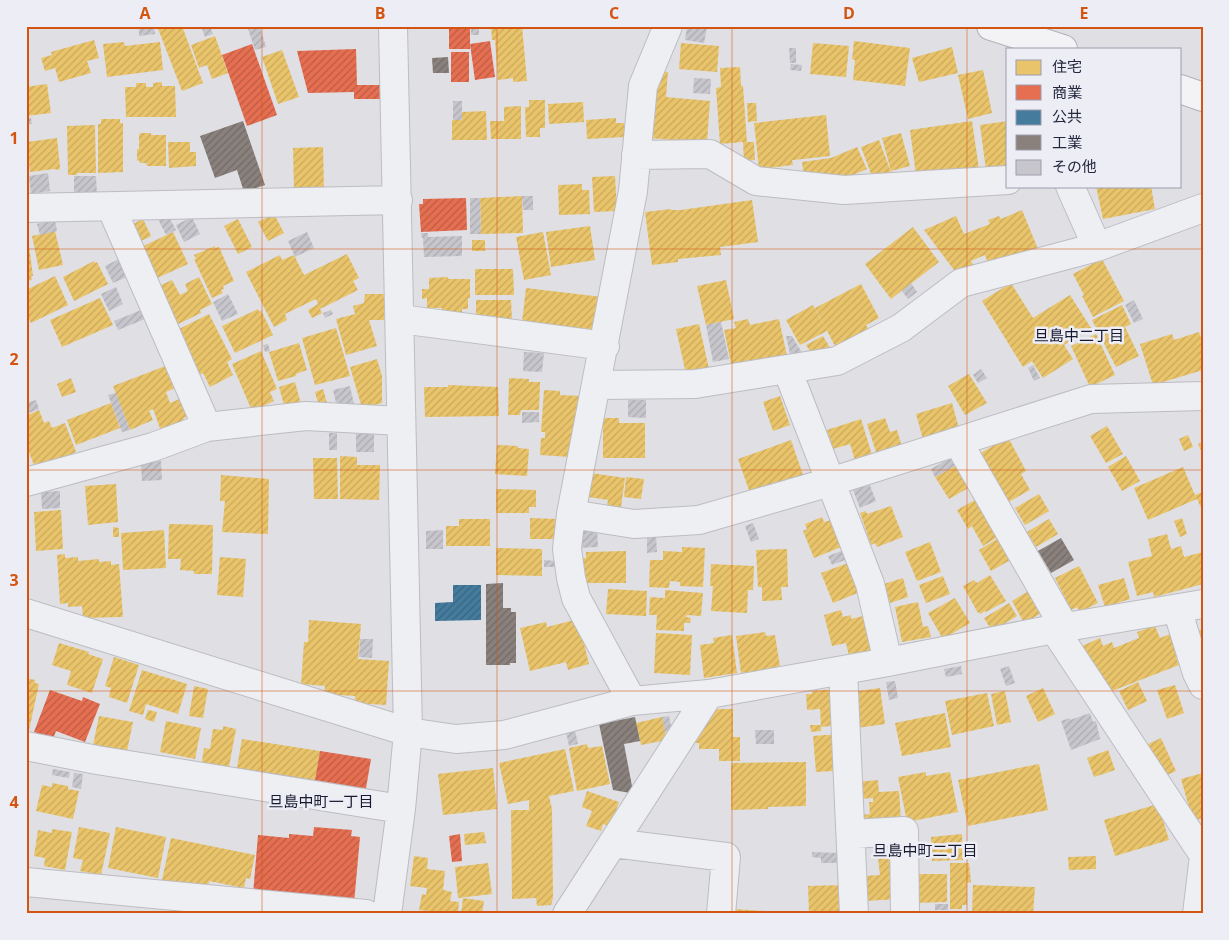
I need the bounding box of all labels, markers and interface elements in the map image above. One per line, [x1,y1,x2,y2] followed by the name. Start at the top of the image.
[139,2,151,24] text: A
[375,2,385,24] text: B
[609,2,619,24] text: C
[843,2,855,24] text: D
[1080,2,1089,24] text: E
[1006,48,1182,188] legend
[1052,56,1082,76] text: 住宅
[1052,82,1082,102] text: 商業
[1052,106,1082,126] text: 公共
[9,127,19,149] text: 1
[1052,132,1082,152] text: 工業
[1052,156,1097,176] text: その他
[1034,325,1124,345] district label: 旦島中二丁目
[9,348,19,370] text: 2
[9,569,19,591] text: 3
[9,791,19,813] text: 4
[268,791,374,811] district label: 旦島中町一丁目
[872,840,978,860] district label: 旦島中町二丁目

